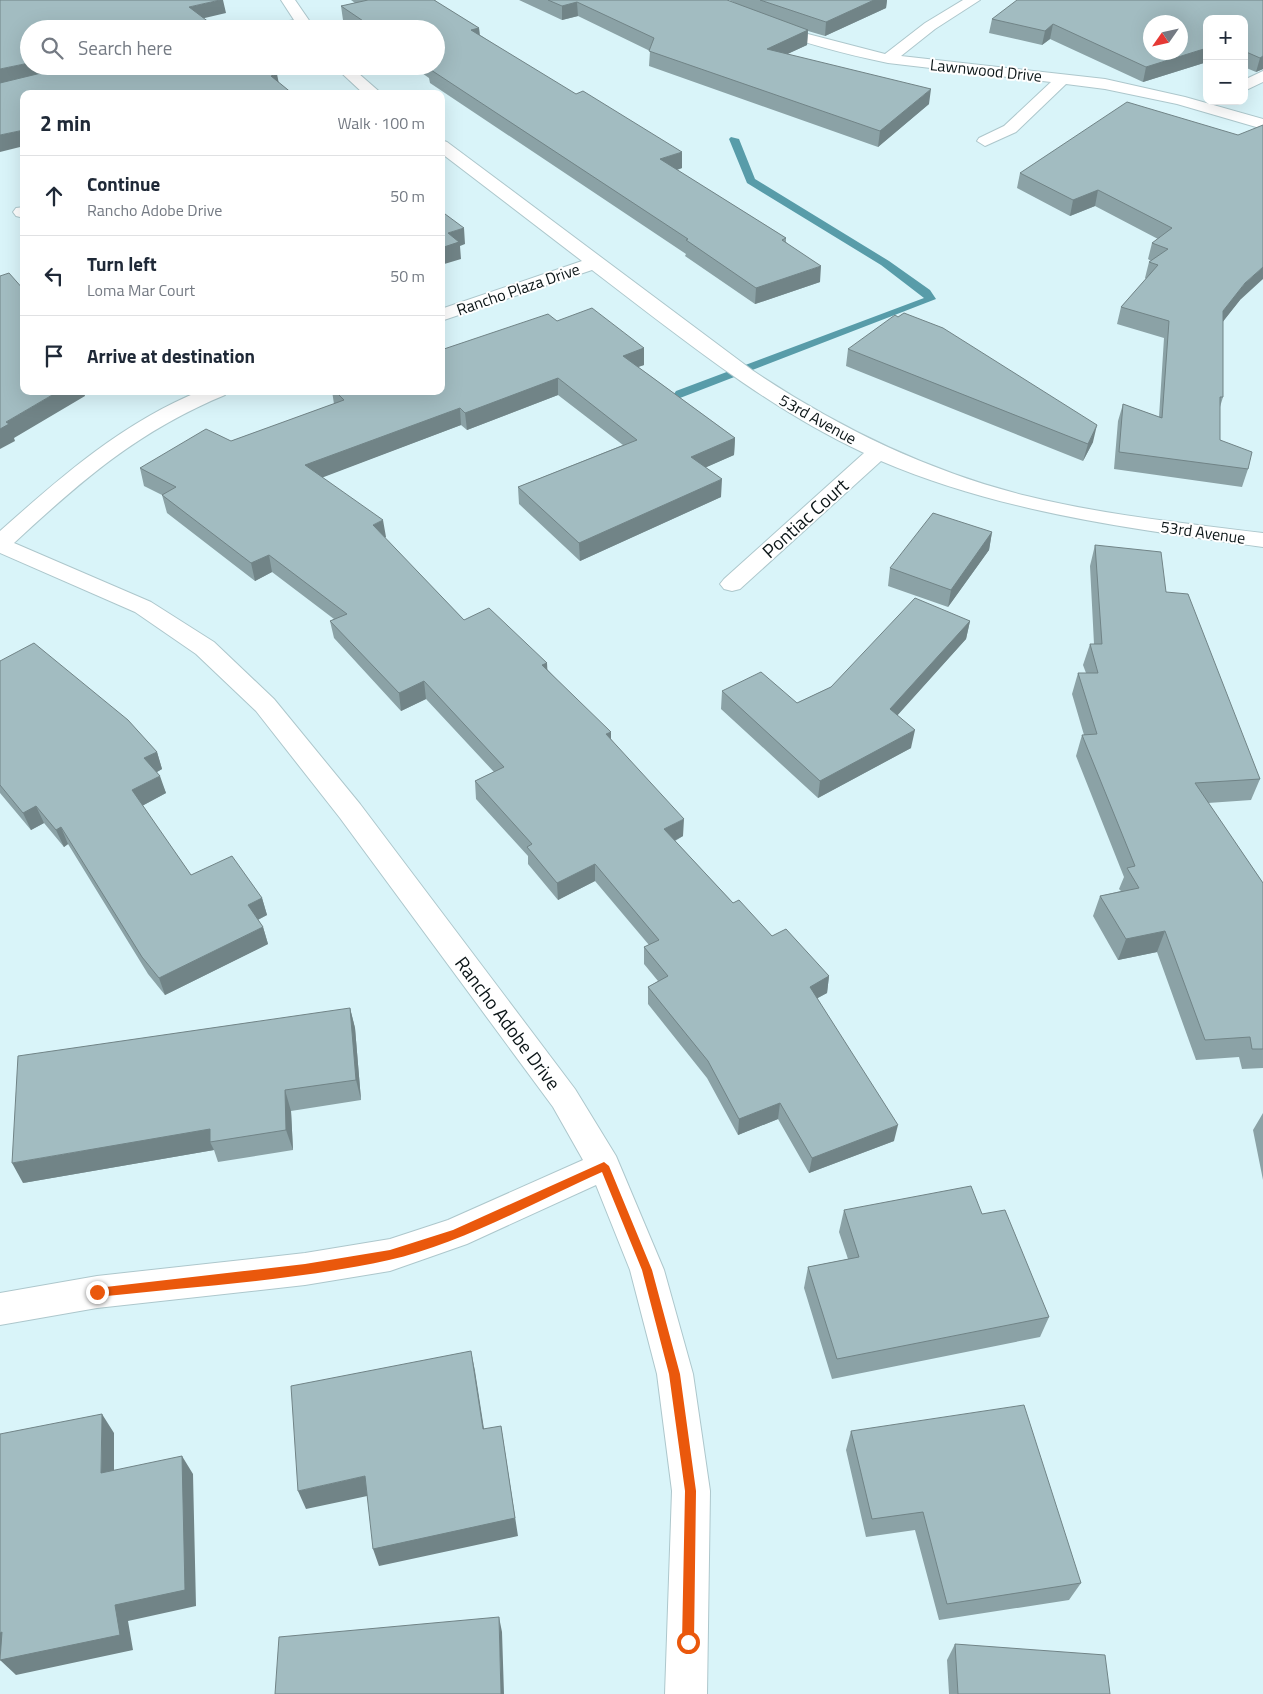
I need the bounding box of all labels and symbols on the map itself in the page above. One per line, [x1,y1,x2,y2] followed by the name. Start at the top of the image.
[1143,15,1188,60] north arrow
[929,52,1043,88] street label: Lawnwood Drive
[453,257,583,321] street label: Rancho Plaza Drive
[775,388,861,450] street label: 53rd Avenue
[755,471,855,564] street label: Pontiac Court
[1159,514,1247,550] street label: 53rd Avenue
[448,950,568,1096] street label: Rancho Adobe Drive
[86,1281,109,1304] route end
[677,1631,700,1654] route start

